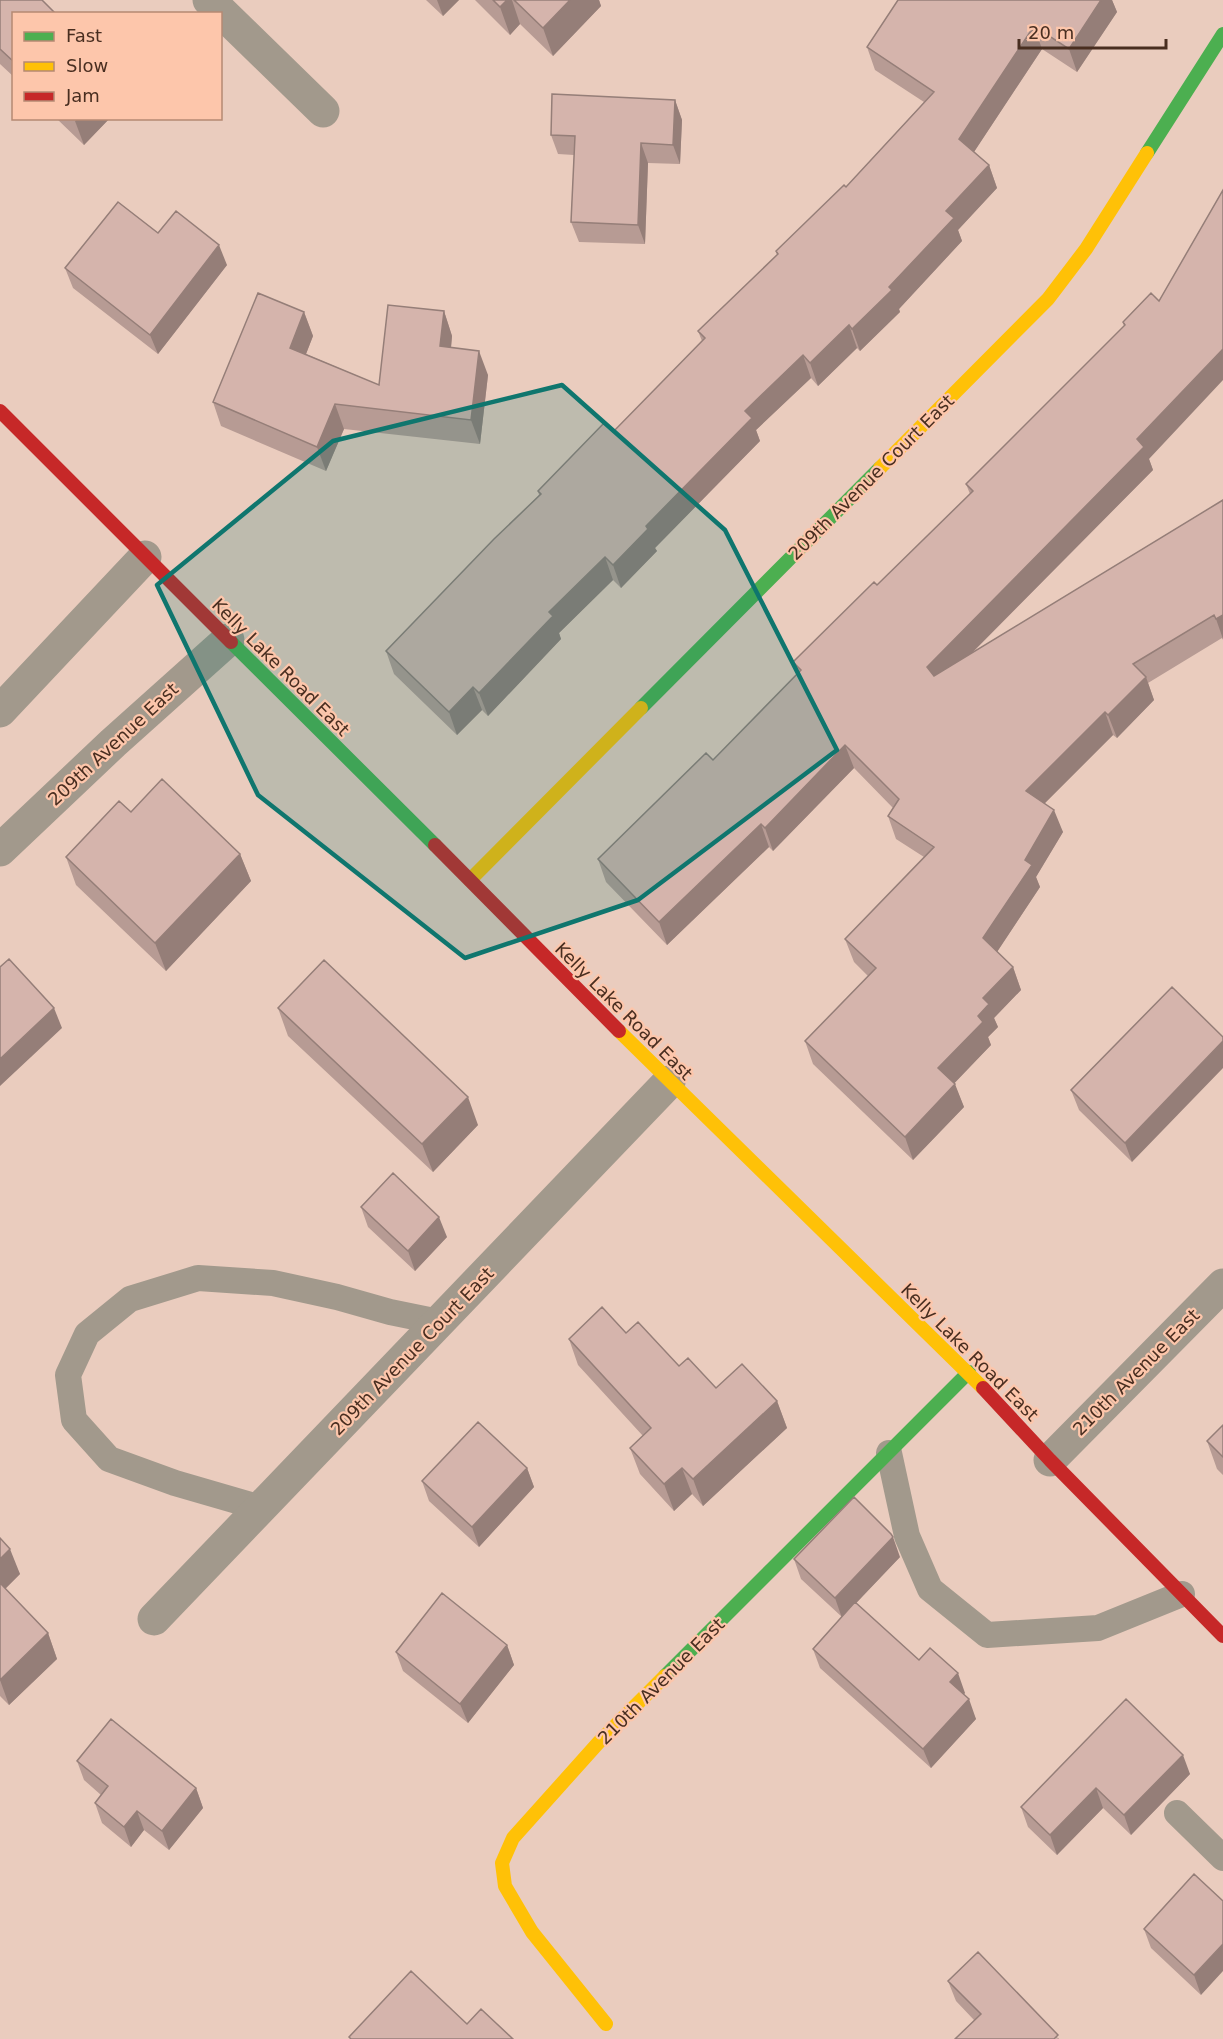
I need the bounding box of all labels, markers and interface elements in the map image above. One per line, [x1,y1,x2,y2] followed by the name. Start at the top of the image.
[12,12,222,120] legend
[1019,12,1166,50] scale bar
[1028,22,1074,43] text: 20 m
[66,25,102,46] text: Fast
[66,55,108,76] text: Slow
[65,85,100,106] text: Jam
[784,390,958,564] street label: 209th Avenue Court East
[208,594,354,740] street label: Kelly Lake Road East
[44,678,182,810] street label: 209th Avenue East
[551,938,697,1084] street label: Kelly Lake Road East
[326,1263,498,1439] street label: 209th Avenue Court East
[897,1279,1043,1425] street label: Kelly Lake Road East
[1068,1304,1204,1440] street label: 210th Avenue East
[593,1613,729,1749] street label: 210th Avenue East

